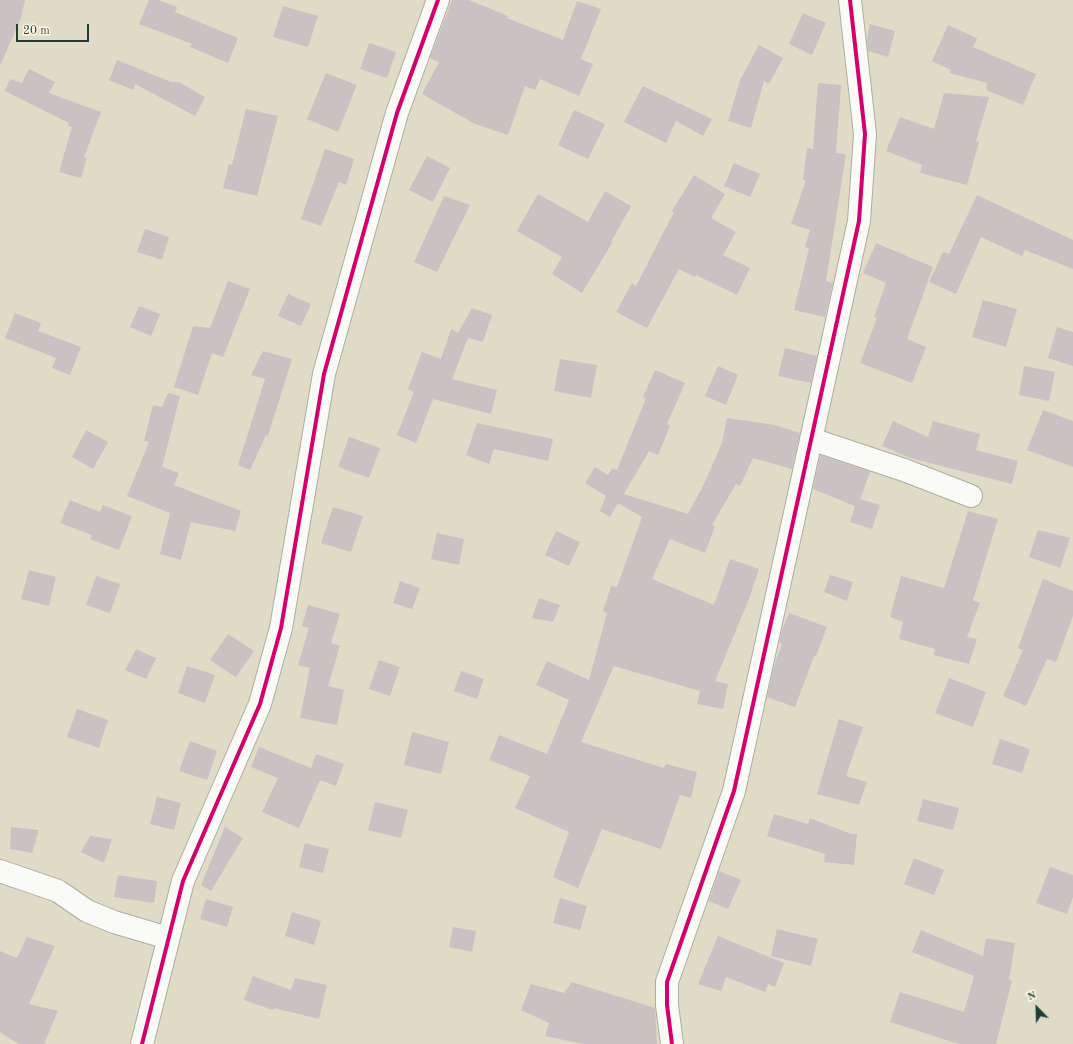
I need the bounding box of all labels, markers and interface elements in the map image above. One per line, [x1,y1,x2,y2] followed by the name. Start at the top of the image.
[18,16,91,42] scale bar
[23,25,50,37] text: 20 m
[1017,988,1057,1028] north arrow
[1026,990,1038,1003] text: N

